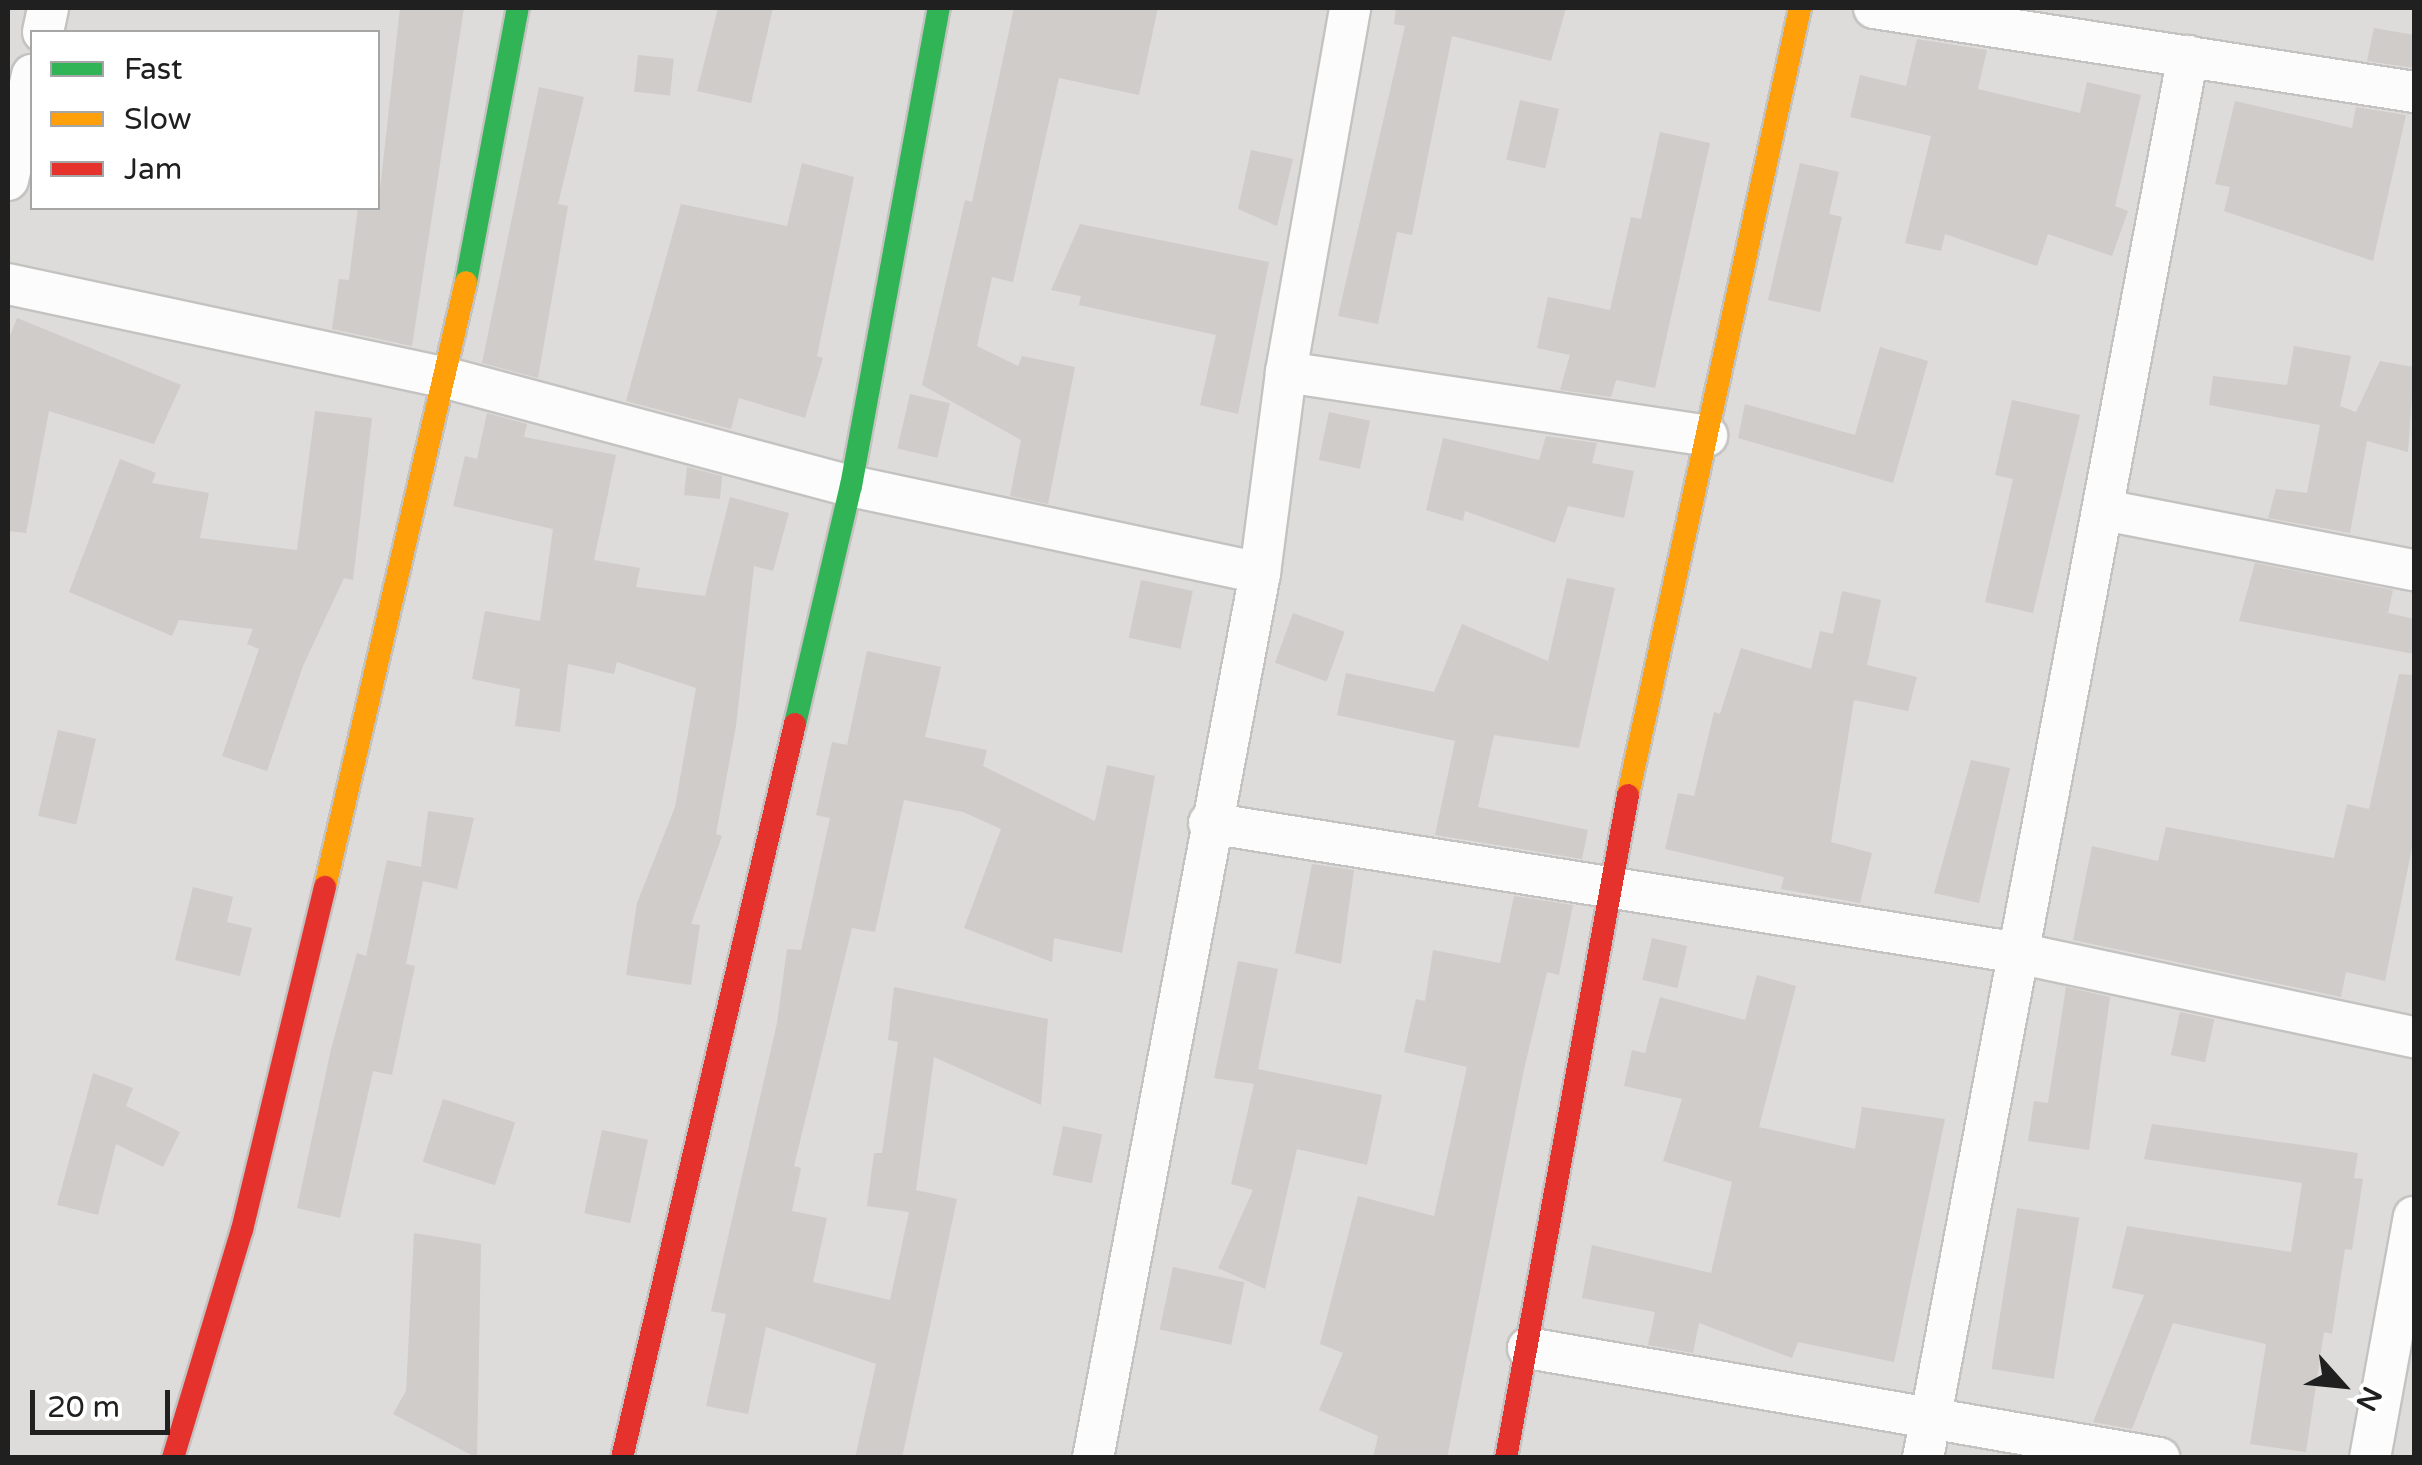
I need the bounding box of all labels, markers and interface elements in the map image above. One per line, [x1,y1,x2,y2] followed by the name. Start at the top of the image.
[30,30,380,210] legend
[124,51,183,88] text: Fast
[124,101,192,138] text: Slow
[124,151,182,188] text: Jam
[2292,1335,2392,1435] north arrow
[35,1370,175,1432] scale bar
[2348,1381,2389,1416] text: N
[47,1389,120,1426] text: 20 m

